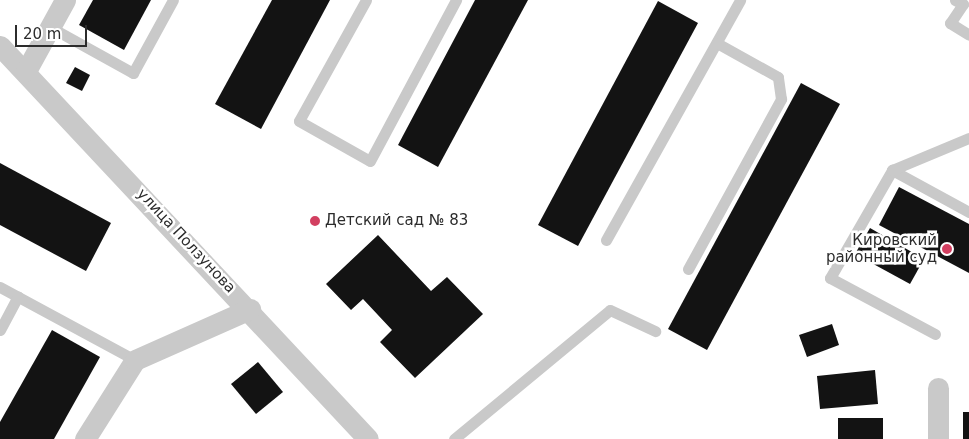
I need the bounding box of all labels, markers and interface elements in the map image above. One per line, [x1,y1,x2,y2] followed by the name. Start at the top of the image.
[18,15,90,47] scale bar
[23,25,61,43] text: 20 m
[133,185,239,297] street label: улица Ползунова
[325,212,468,230] place label: Детский сад № 83
[309,215,321,227] marker: Детский сад № 83
[826,231,937,266] place label: Кировский районный суд
[941,243,953,255] marker: Кировский районный суд

